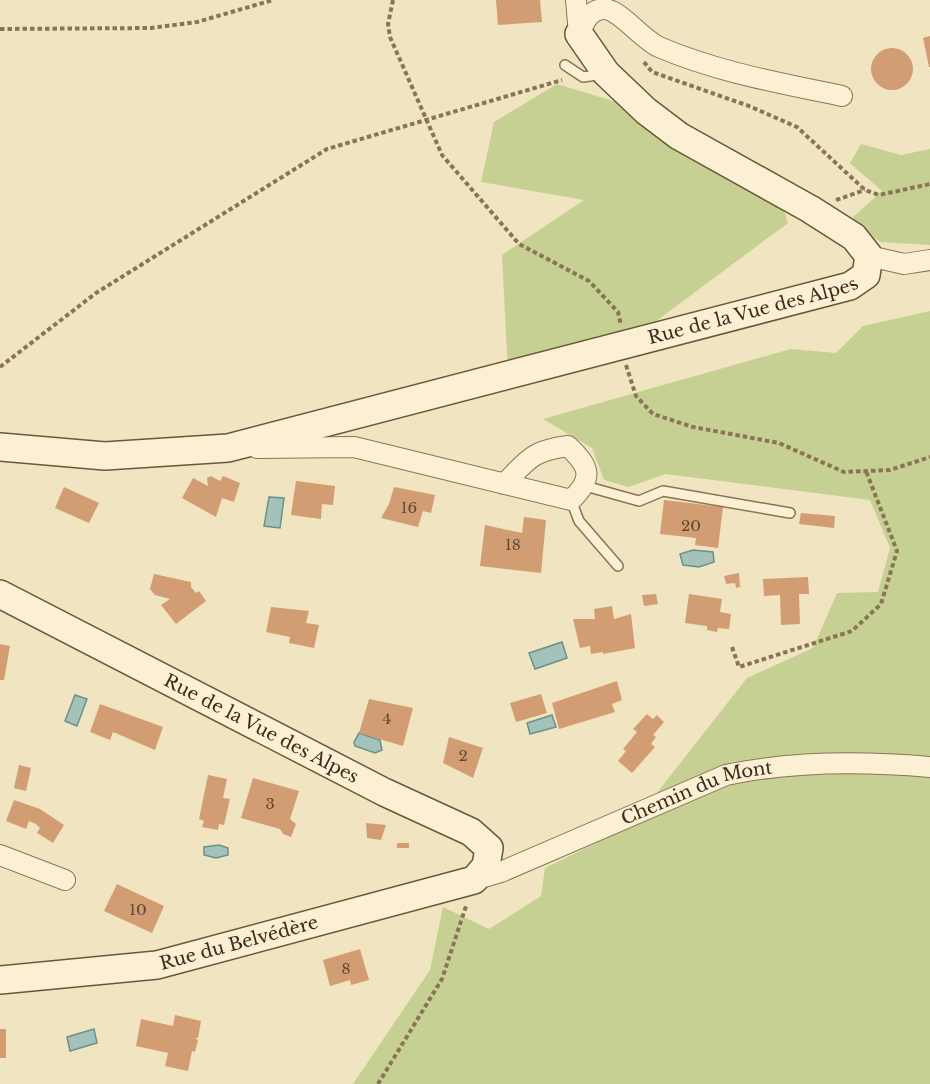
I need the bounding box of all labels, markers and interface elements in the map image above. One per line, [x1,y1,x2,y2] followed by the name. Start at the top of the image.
[645,273,863,349] street label: Rue de la Vue des Alpes
[401,498,417,517] house number: 16
[681,516,701,535] house number: 20
[505,535,521,554] house number: 18
[160,669,362,788] street label: Rue de la Vue des Alpes
[383,709,391,728] house number: 4
[458,746,468,765] house number: 2
[618,757,774,830] street label: Chemin du Mont
[265,794,275,813] house number: 3
[129,900,147,919] house number: 10
[157,911,321,975] street label: Rue du Belvédère
[341,959,351,978] house number: 8

